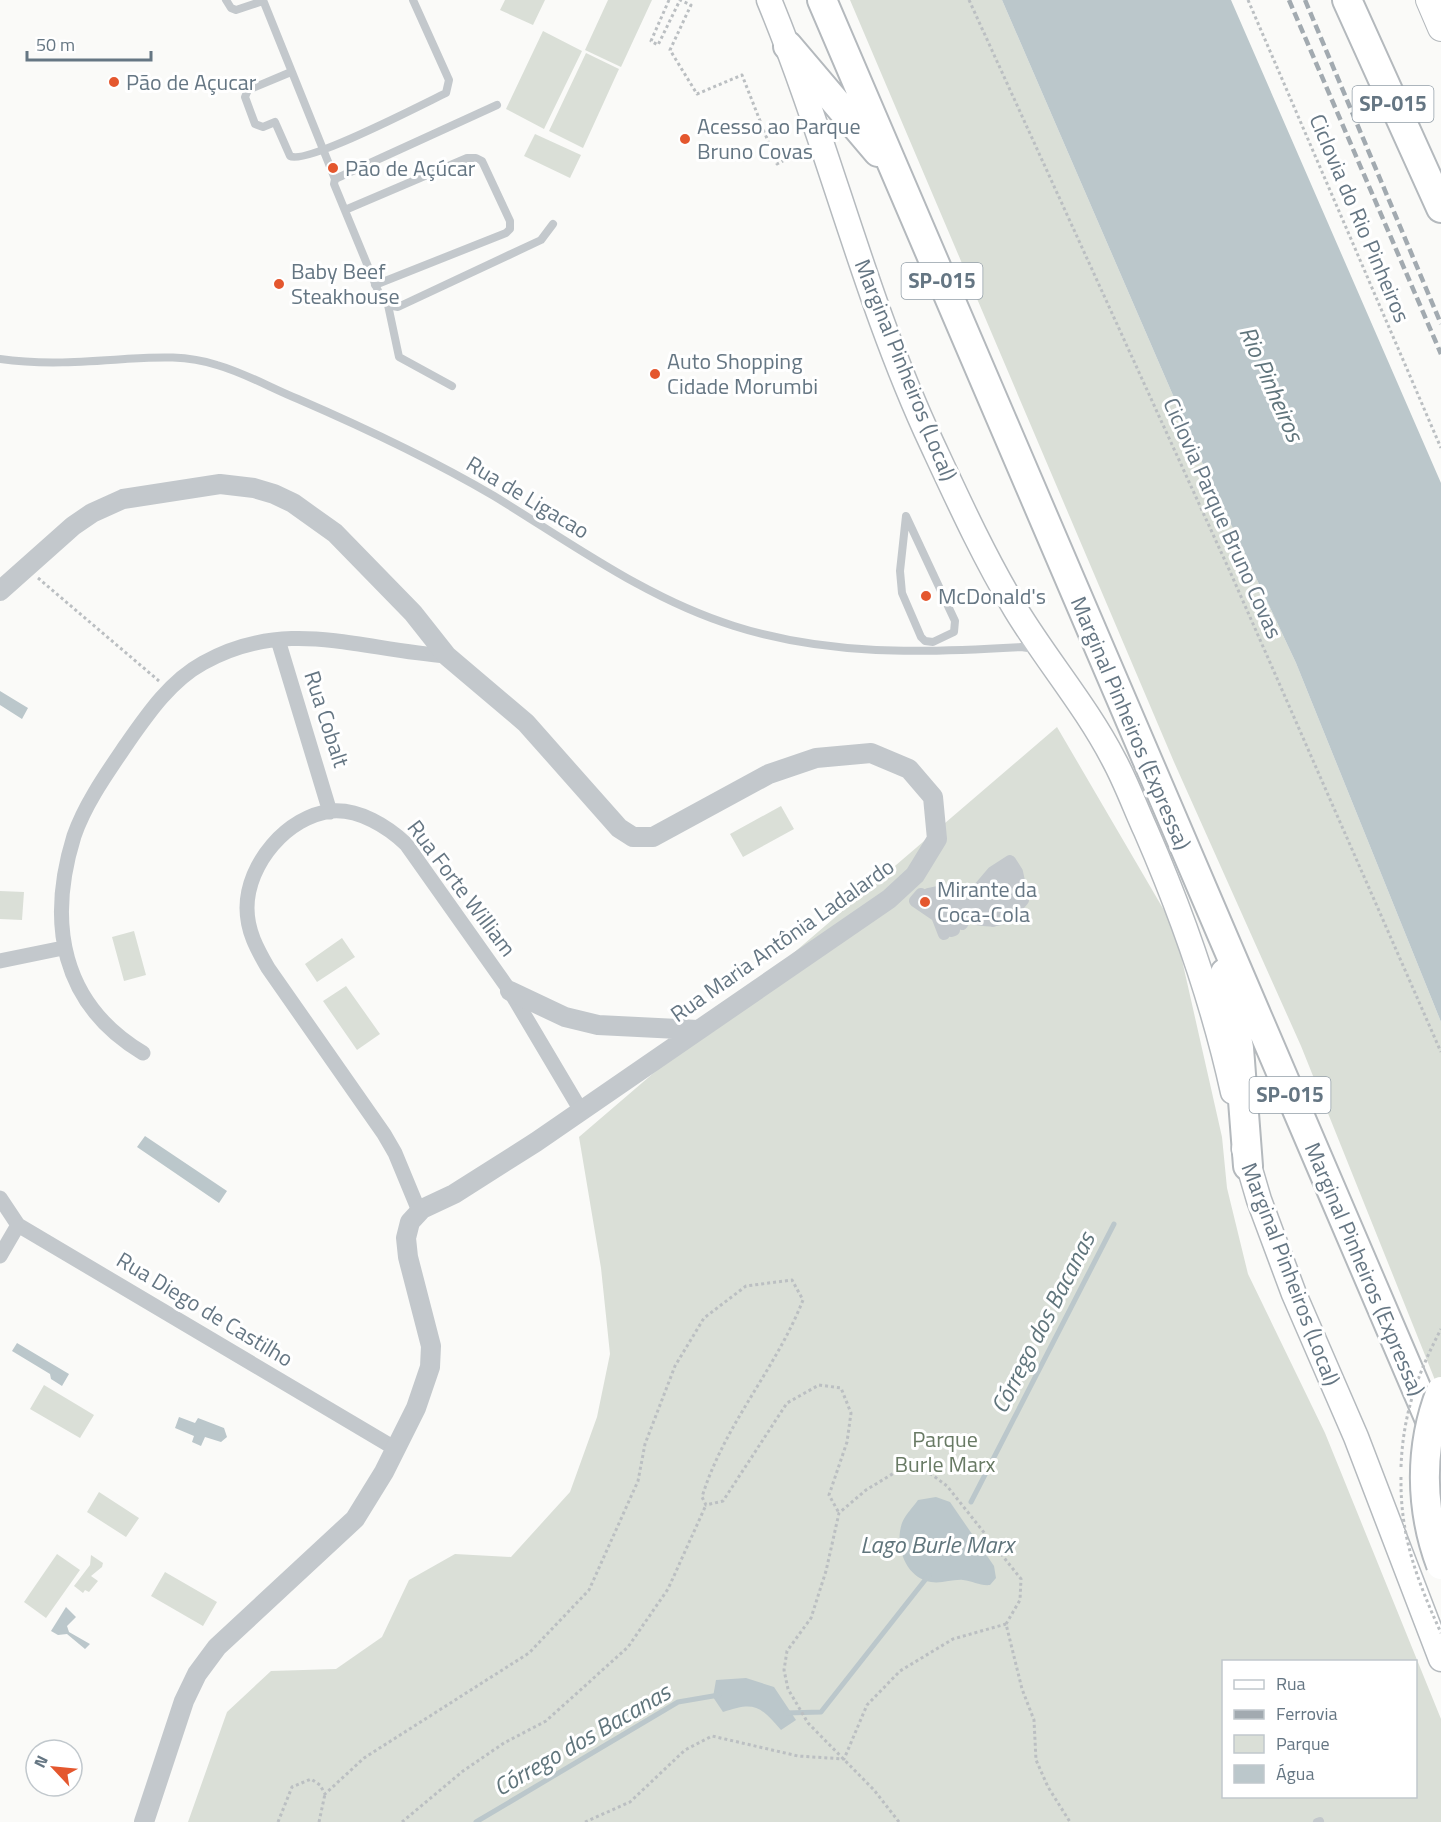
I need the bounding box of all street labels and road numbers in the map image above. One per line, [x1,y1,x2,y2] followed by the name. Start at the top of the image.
[1352,86,1434,122] road number: SP-015
[1301,108,1419,328] street label: Ciclovia do Rio Pinheiros
[846,254,966,486] street label: Marginal Pinheiros (Local)
[902,263,982,299] road number: SP-015
[1154,392,1292,644] street label: Ciclovia Parque Bruno Covas
[460,447,596,547] street label: Rua de Ligacao
[1062,591,1200,855] street label: Marginal Pinheiros (Expressa)
[295,666,359,772] street label: Rua Cobalt
[399,812,525,964] street label: Rua Forte William
[663,850,901,1030] street label: Rua Maria Antônia Ladalardo
[1250,1077,1330,1113] road number: SP-015
[1296,1137,1434,1401] street label: Marginal Pinheiros (Expressa)
[1233,1157,1349,1391] street label: Marginal Pinheiros (Local)
[110,1243,300,1375] street label: Rua Diego de Castilho

